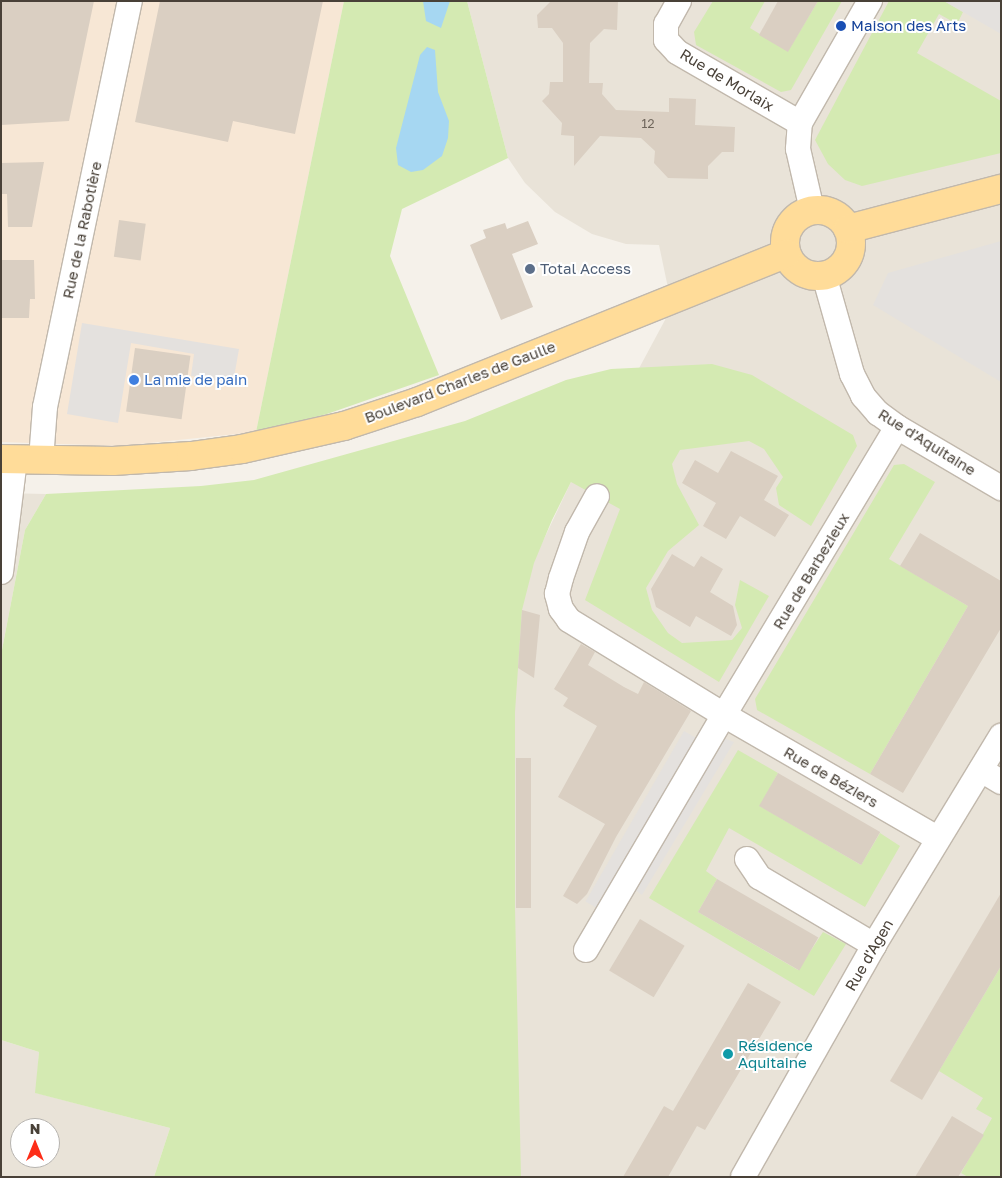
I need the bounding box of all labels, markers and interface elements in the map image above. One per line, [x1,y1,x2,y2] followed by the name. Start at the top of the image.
[851,17,966,35] place label: Maison des Arts
[835,20,847,32] marker: Maison des Arts
[677,45,777,115] street label: Rue de Morlaix
[642,117,654,131] house number: 12
[59,160,105,300] street label: Rue de la Rabotière
[540,260,631,278] place label: Total Access
[524,263,536,275] marker: Total Access
[362,337,558,427] street label: Boulevard Charles de Gaulle
[144,371,247,389] place label: La mie de pain
[128,374,140,386] marker: La mie de pain
[875,405,979,479] street label: Rue d'Aquitaine
[769,509,853,633] street label: Rue de Barbezieux
[781,743,881,811] street label: Rue de Béziers
[841,916,897,994] street label: Rue d'Agen
[738,1036,813,1071] place label: Résidence Aquitaine
[722,1048,734,1060] marker: Résidence Aquitaine
[10,1118,60,1168] north arrow
[30,1120,40,1137] text: N

